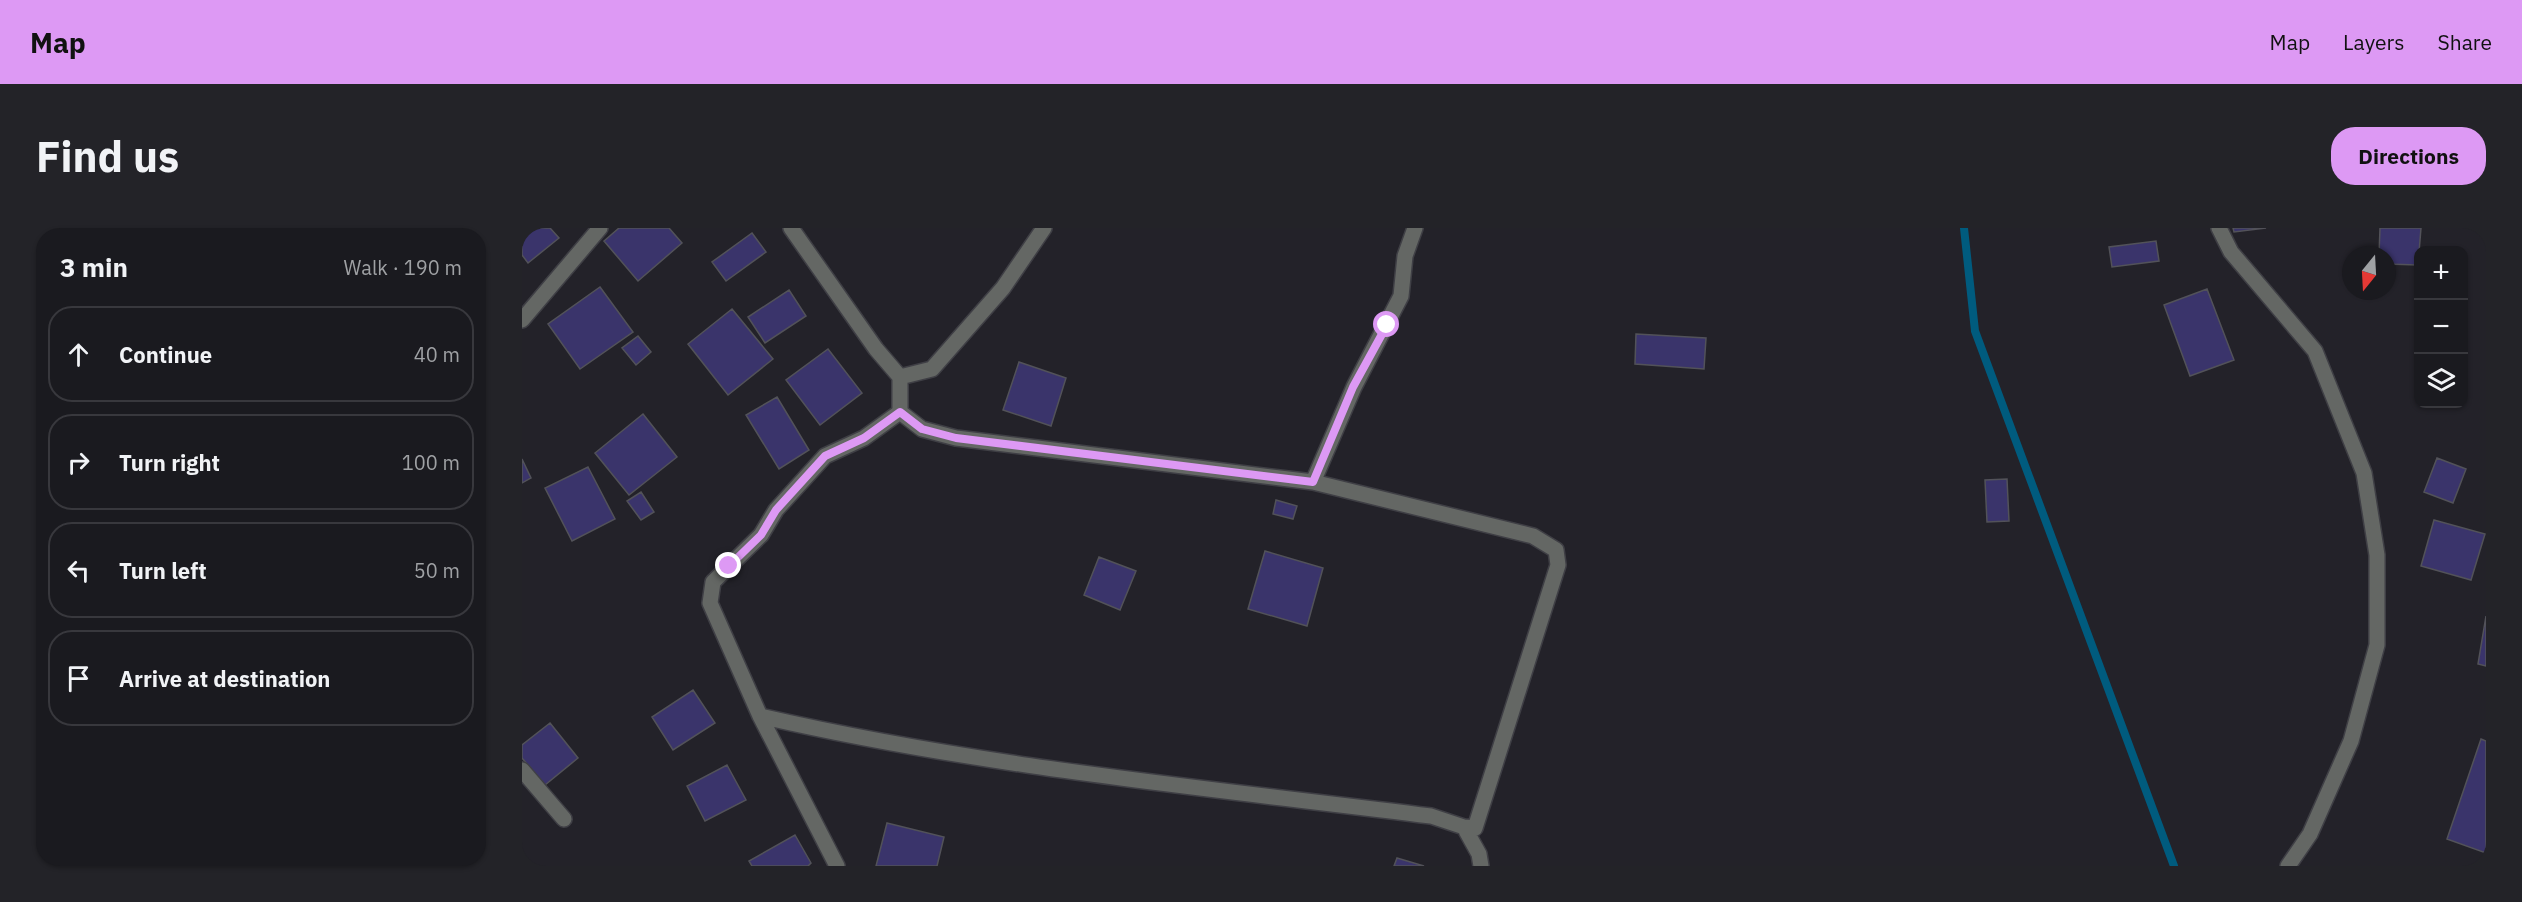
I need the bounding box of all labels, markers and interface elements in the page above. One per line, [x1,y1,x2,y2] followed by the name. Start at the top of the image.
[30,24,86,61] text: Map
[2270,28,2310,56] text: Map
[2343,28,2405,56] text: Layers
[2438,28,2492,56] text: Share
[2331,127,2486,185] button: Directions
[36,129,179,184] text: Find us
[2342,246,2396,300] north arrow
[2414,246,2468,408] map controls
[2414,246,2468,300] button: +
[60,250,128,284] text: 3 min
[344,254,462,281] text: Walk · 190 m
[2414,300,2468,354] button: −
[1373,311,1399,337] route start
[62,338,95,371] icon: ahead
[119,340,212,369] text: Continue
[414,341,460,368] text: 40 m
[2414,354,2468,408] button: layers
[62,446,95,479] icon: right
[119,448,220,477] text: Turn right
[402,449,460,476] text: 100 m
[715,552,741,578] route end
[62,554,95,587] icon: left
[119,556,207,585] text: Turn left
[414,557,460,584] text: 50 m
[62,662,95,695] icon: arrive
[119,664,330,693] text: Arrive at destination

